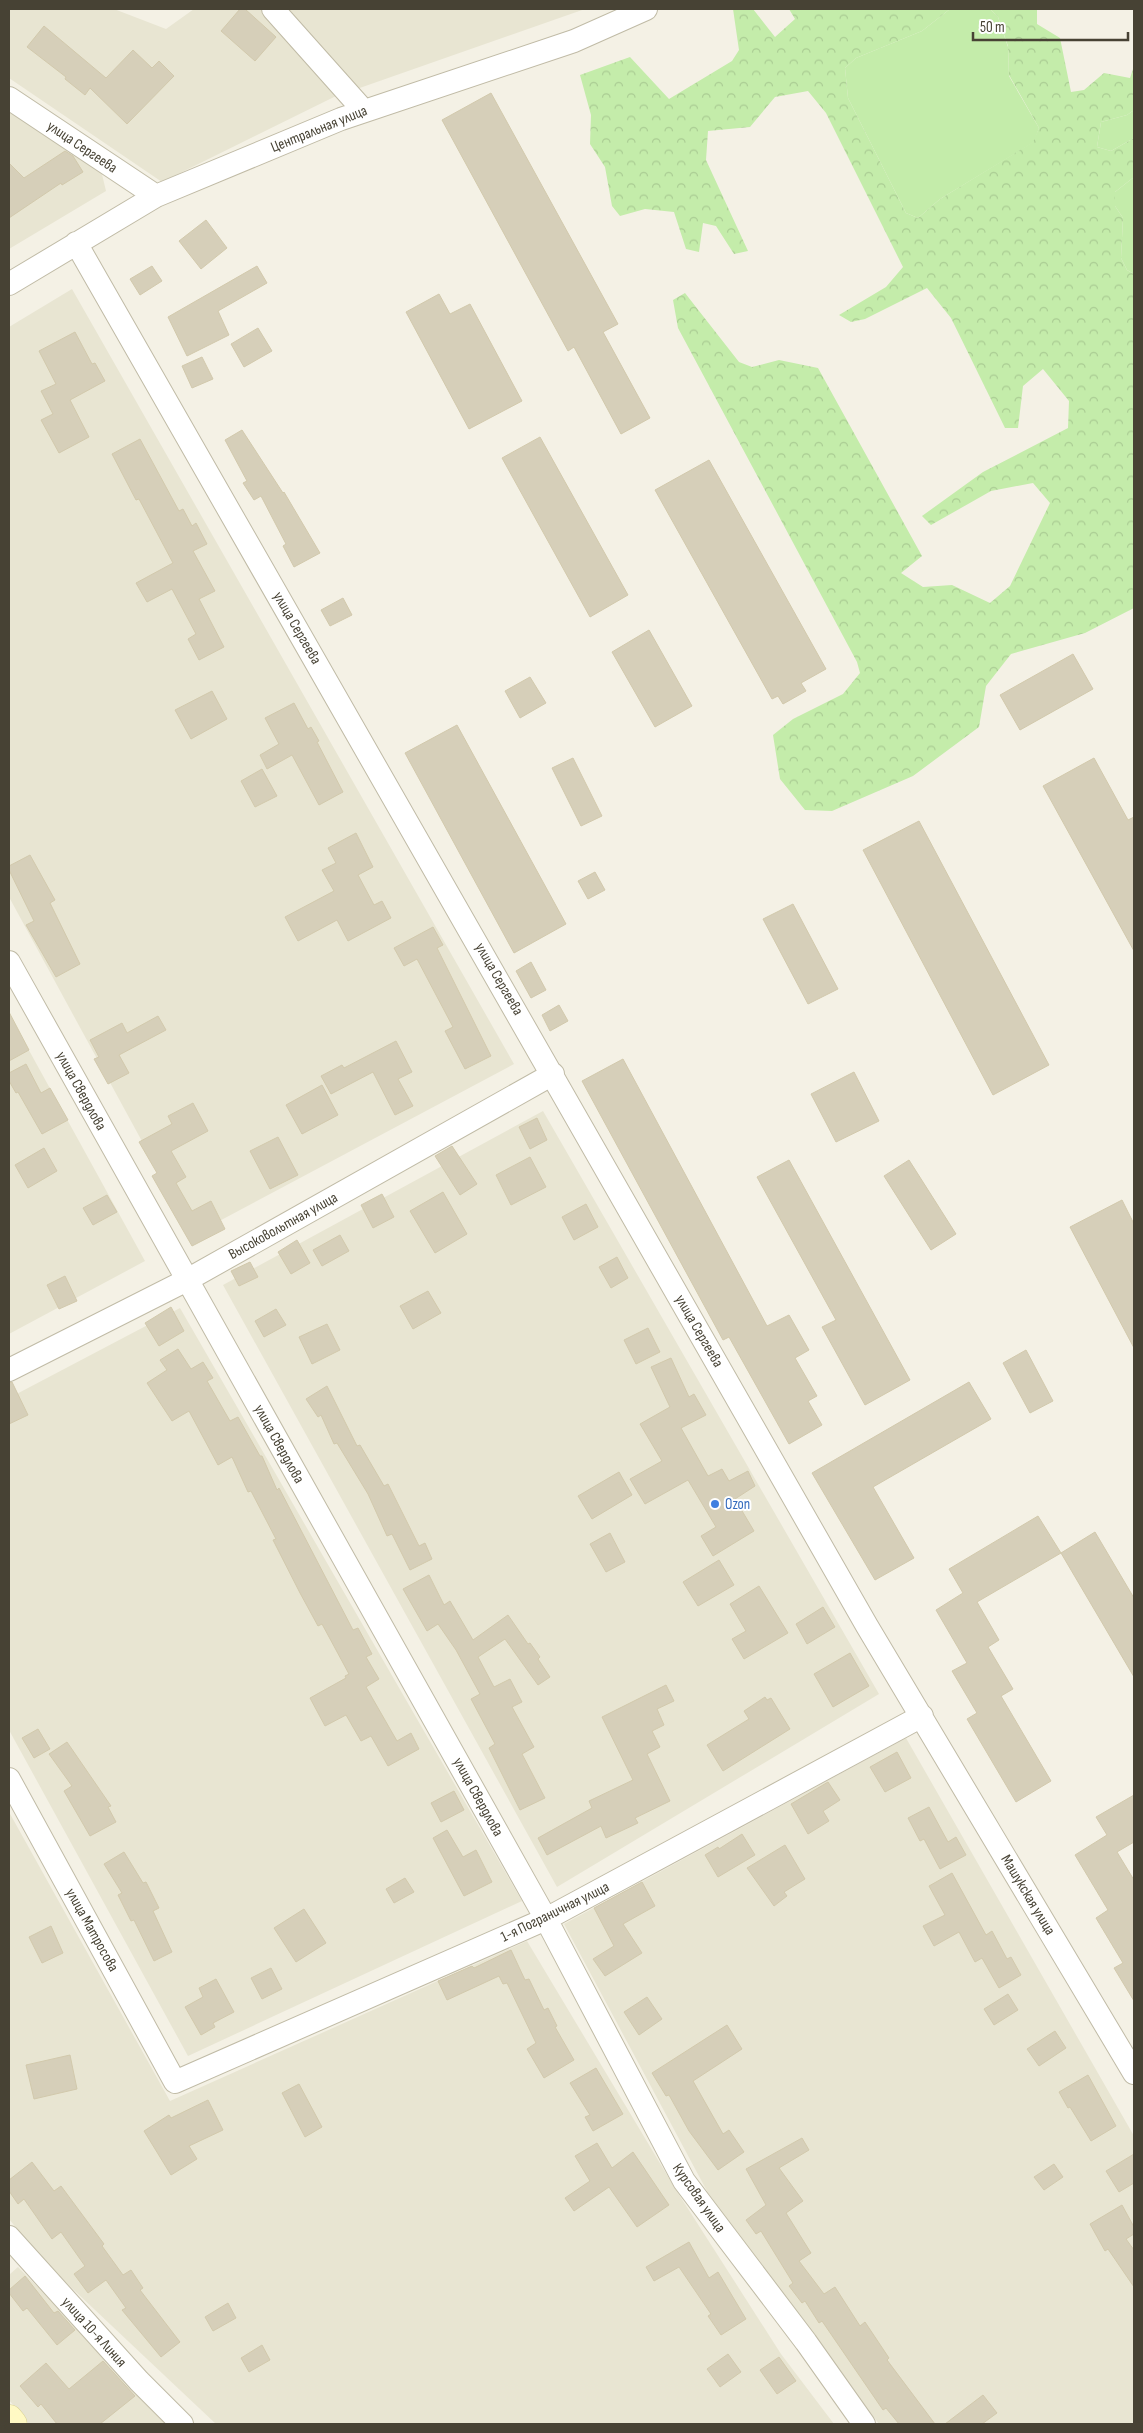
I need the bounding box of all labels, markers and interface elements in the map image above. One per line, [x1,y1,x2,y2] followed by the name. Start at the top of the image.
[973,10,1128,42] scale bar
[980,18,1005,37] text: 50 m
[268,101,370,157] street label: Центральная улица
[43,117,121,178] street label: улица Сергеева
[269,588,325,668] street label: улица Сергеева
[471,939,527,1019] street label: улица Сергеева
[52,1048,111,1134] street label: улица Свердлова
[225,1188,341,1264] street label: Высоковольтная улица
[671,1291,727,1371] street label: улица Сергеева
[250,1401,309,1487] street label: улица Свердлова
[725,1495,750,1514] place label: Ozon
[709,1498,721,1510] marker: Ozon
[449,1754,508,1840] street label: улица Свердлова
[997,1851,1060,1939] street label: Машукская улица
[498,1877,613,1947] street label: 1-я Пограничная улица
[61,1885,123,1975] street label: улица Матросова
[668,2160,730,2236] street label: Курсовая улица
[57,2293,131,2371] street label: улица 10-я Линия

